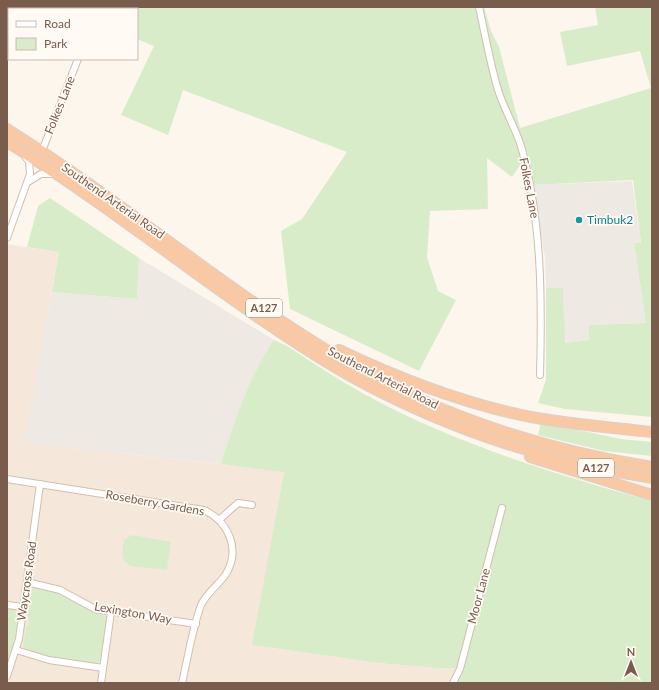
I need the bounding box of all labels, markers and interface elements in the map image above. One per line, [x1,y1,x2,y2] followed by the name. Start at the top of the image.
[8,8,138,60] legend
[44,16,71,31] text: Road
[44,36,68,51] text: Park
[41,74,78,136] street label: Folkes Lane
[516,156,543,219] street label: Folkes Lane
[59,159,168,242] street label: Southend Arterial Road
[587,212,633,227] place label: Timbuk2
[574,215,584,225] marker: Timbuk2
[246,299,282,317] road number: A127
[325,343,441,412] street label: Southend Arterial Road
[578,459,614,477] road number: A127
[105,486,206,519] street label: Roseberry Gardens
[13,540,40,622] street label: Waycross Road
[464,566,493,625] street label: Moor Lane
[93,598,174,627] street label: Lexington Way
[611,642,651,682] north arrow
[627,645,635,658] text: N

